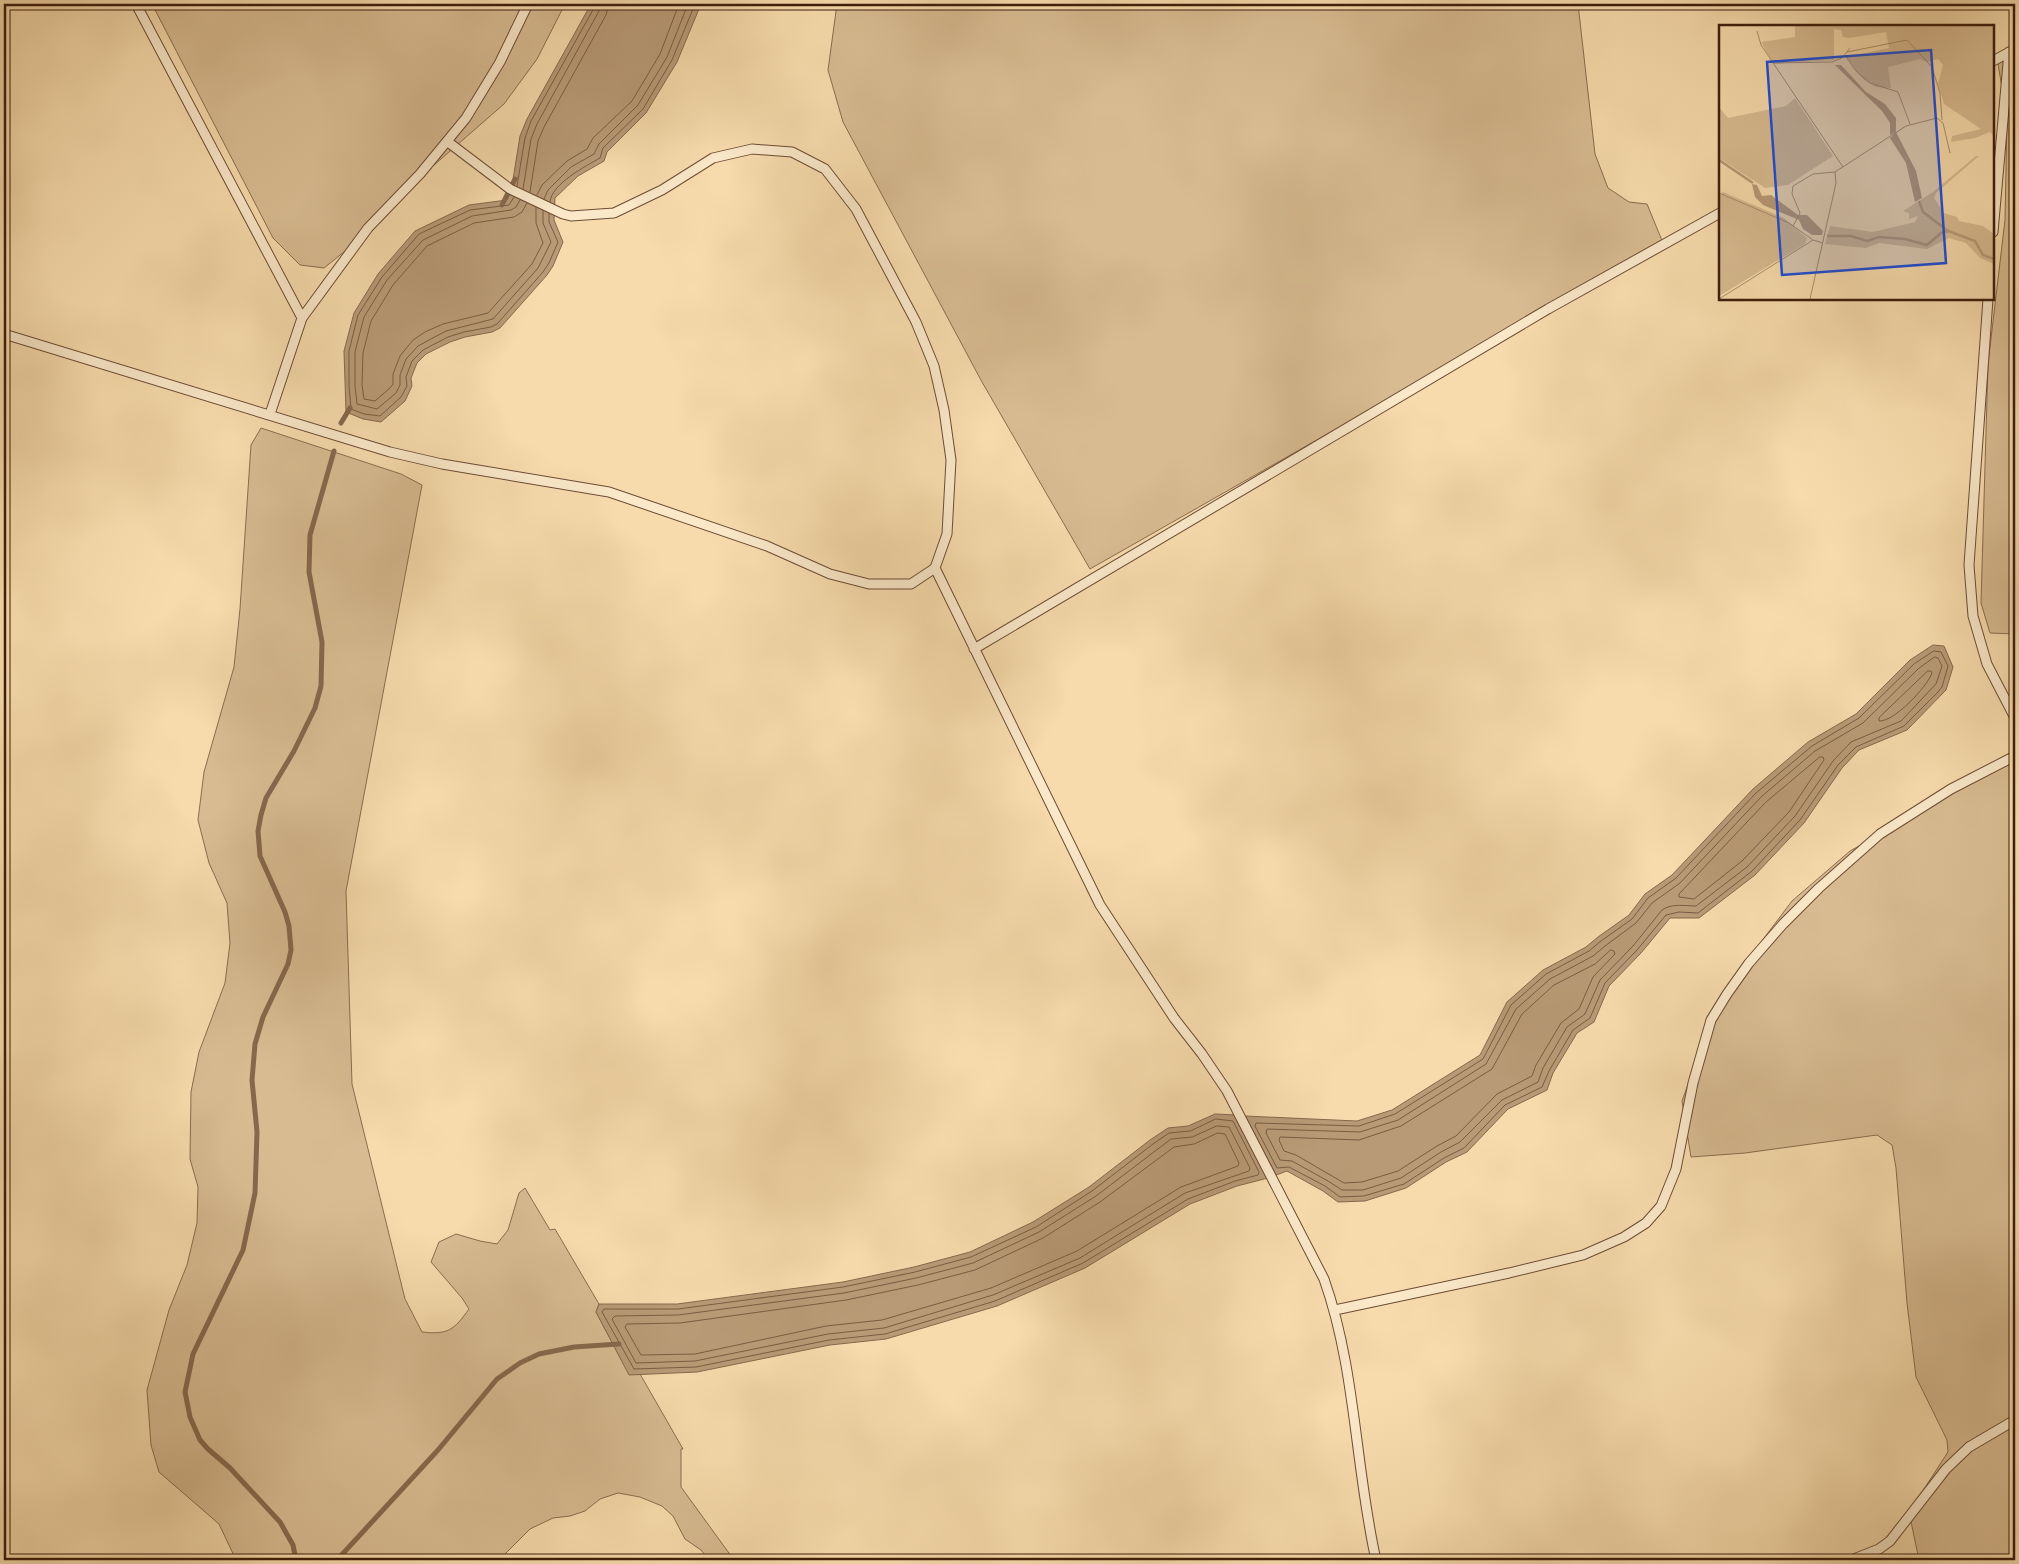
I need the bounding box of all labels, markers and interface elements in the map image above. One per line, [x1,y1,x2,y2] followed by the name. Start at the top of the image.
[1719,25,1994,300] inset map

